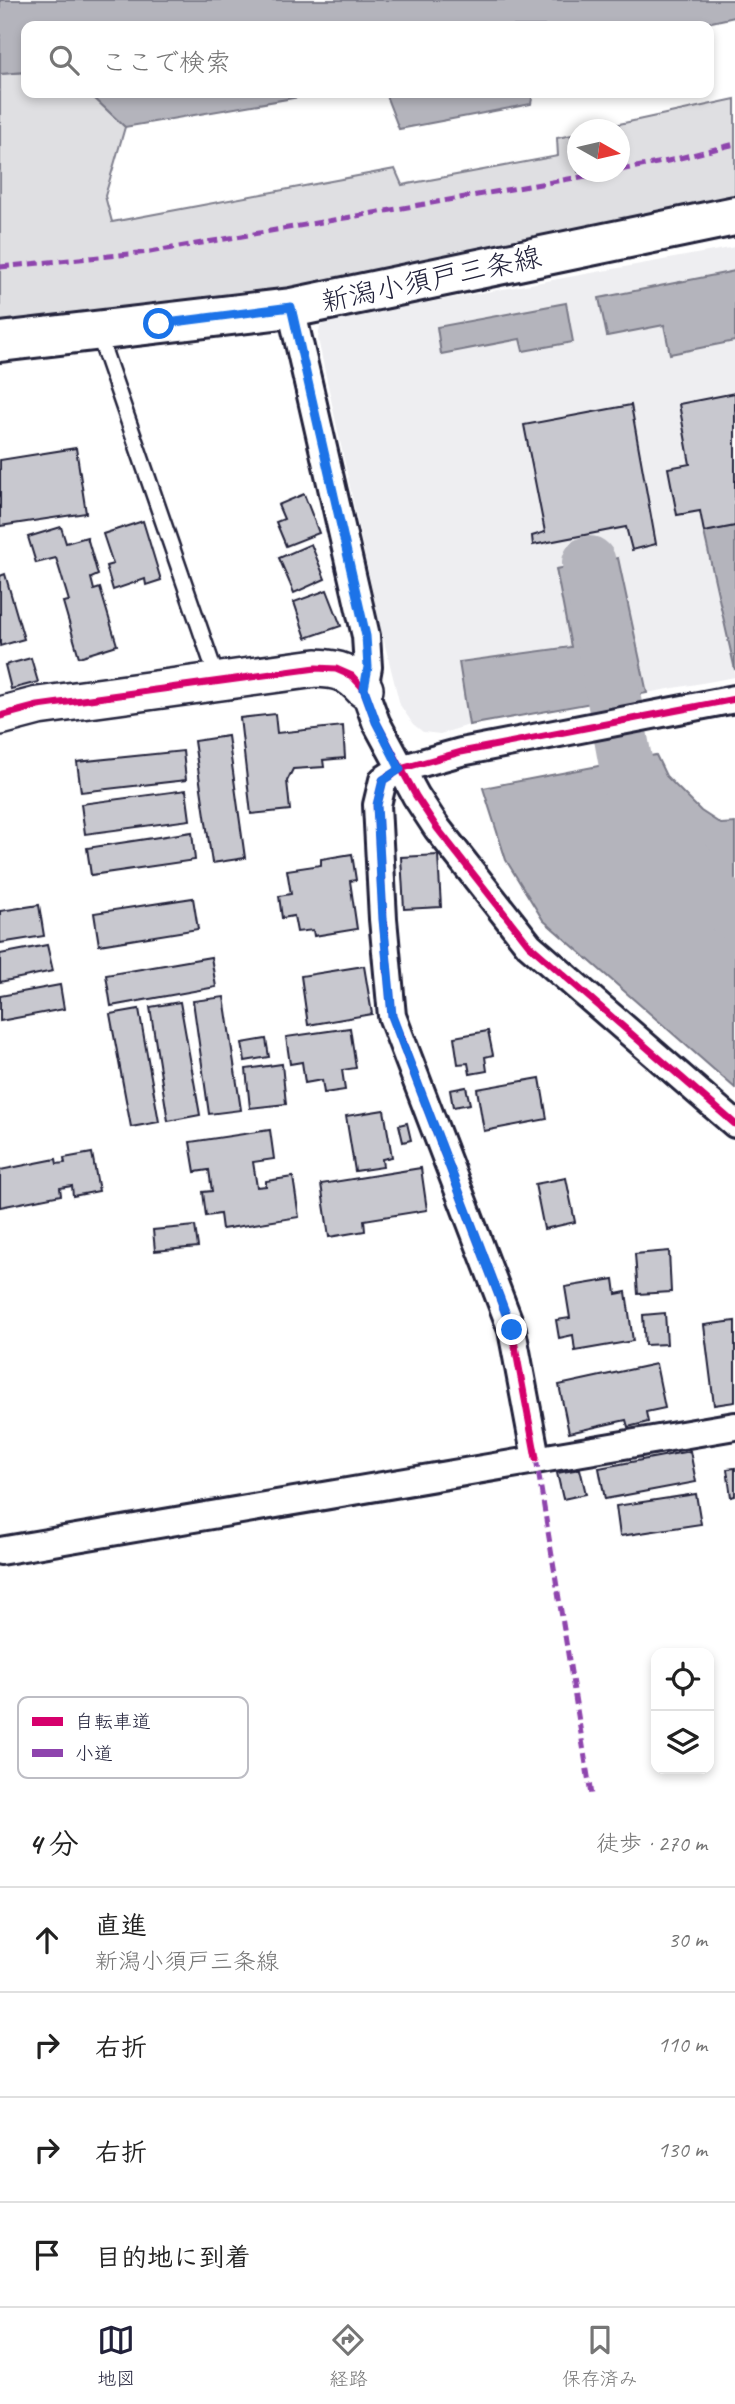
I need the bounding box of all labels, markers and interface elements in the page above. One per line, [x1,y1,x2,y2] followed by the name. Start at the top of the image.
[21,21,714,98] search box
[45,41,83,79] icon: search
[101,46,231,79] text: ここで検索
[567,119,630,182] north arrow
[318,239,544,319] street label: 新潟小須戸三条線
[143,308,174,339] route start
[496,1314,527,1345] route end
[651,1648,714,1774] map controls
[651,1648,714,1711] button: locate
[18,1697,248,1778] legend
[75,1710,151,1734] text: 自転車道
[651,1711,714,1774] button: layers
[75,1742,113,1766] text: 小道
[28,1825,79,1863] text: 4 分
[596,1829,707,1858] text: 徒歩 · 270 m
[95,1909,147,1942] text: 直進
[28,1921,66,1959] icon: ahead
[668,1925,707,1954] text: 30 m
[95,1947,279,1976] text: 新潟小須戸三条線
[28,2026,66,2064] icon: right
[658,2030,707,2059] text: 110 m
[95,2031,147,2064] text: 右折
[28,2131,66,2169] icon: right
[658,2135,707,2164] text: 130 m
[95,2136,147,2169] text: 右折
[28,2236,66,2274] icon: arrive
[95,2241,251,2274] text: 目的地に到着
[97,2321,135,2391] tab: 地図
[329,2321,368,2391] tab: 経路
[562,2321,638,2391] tab: 保存済み

